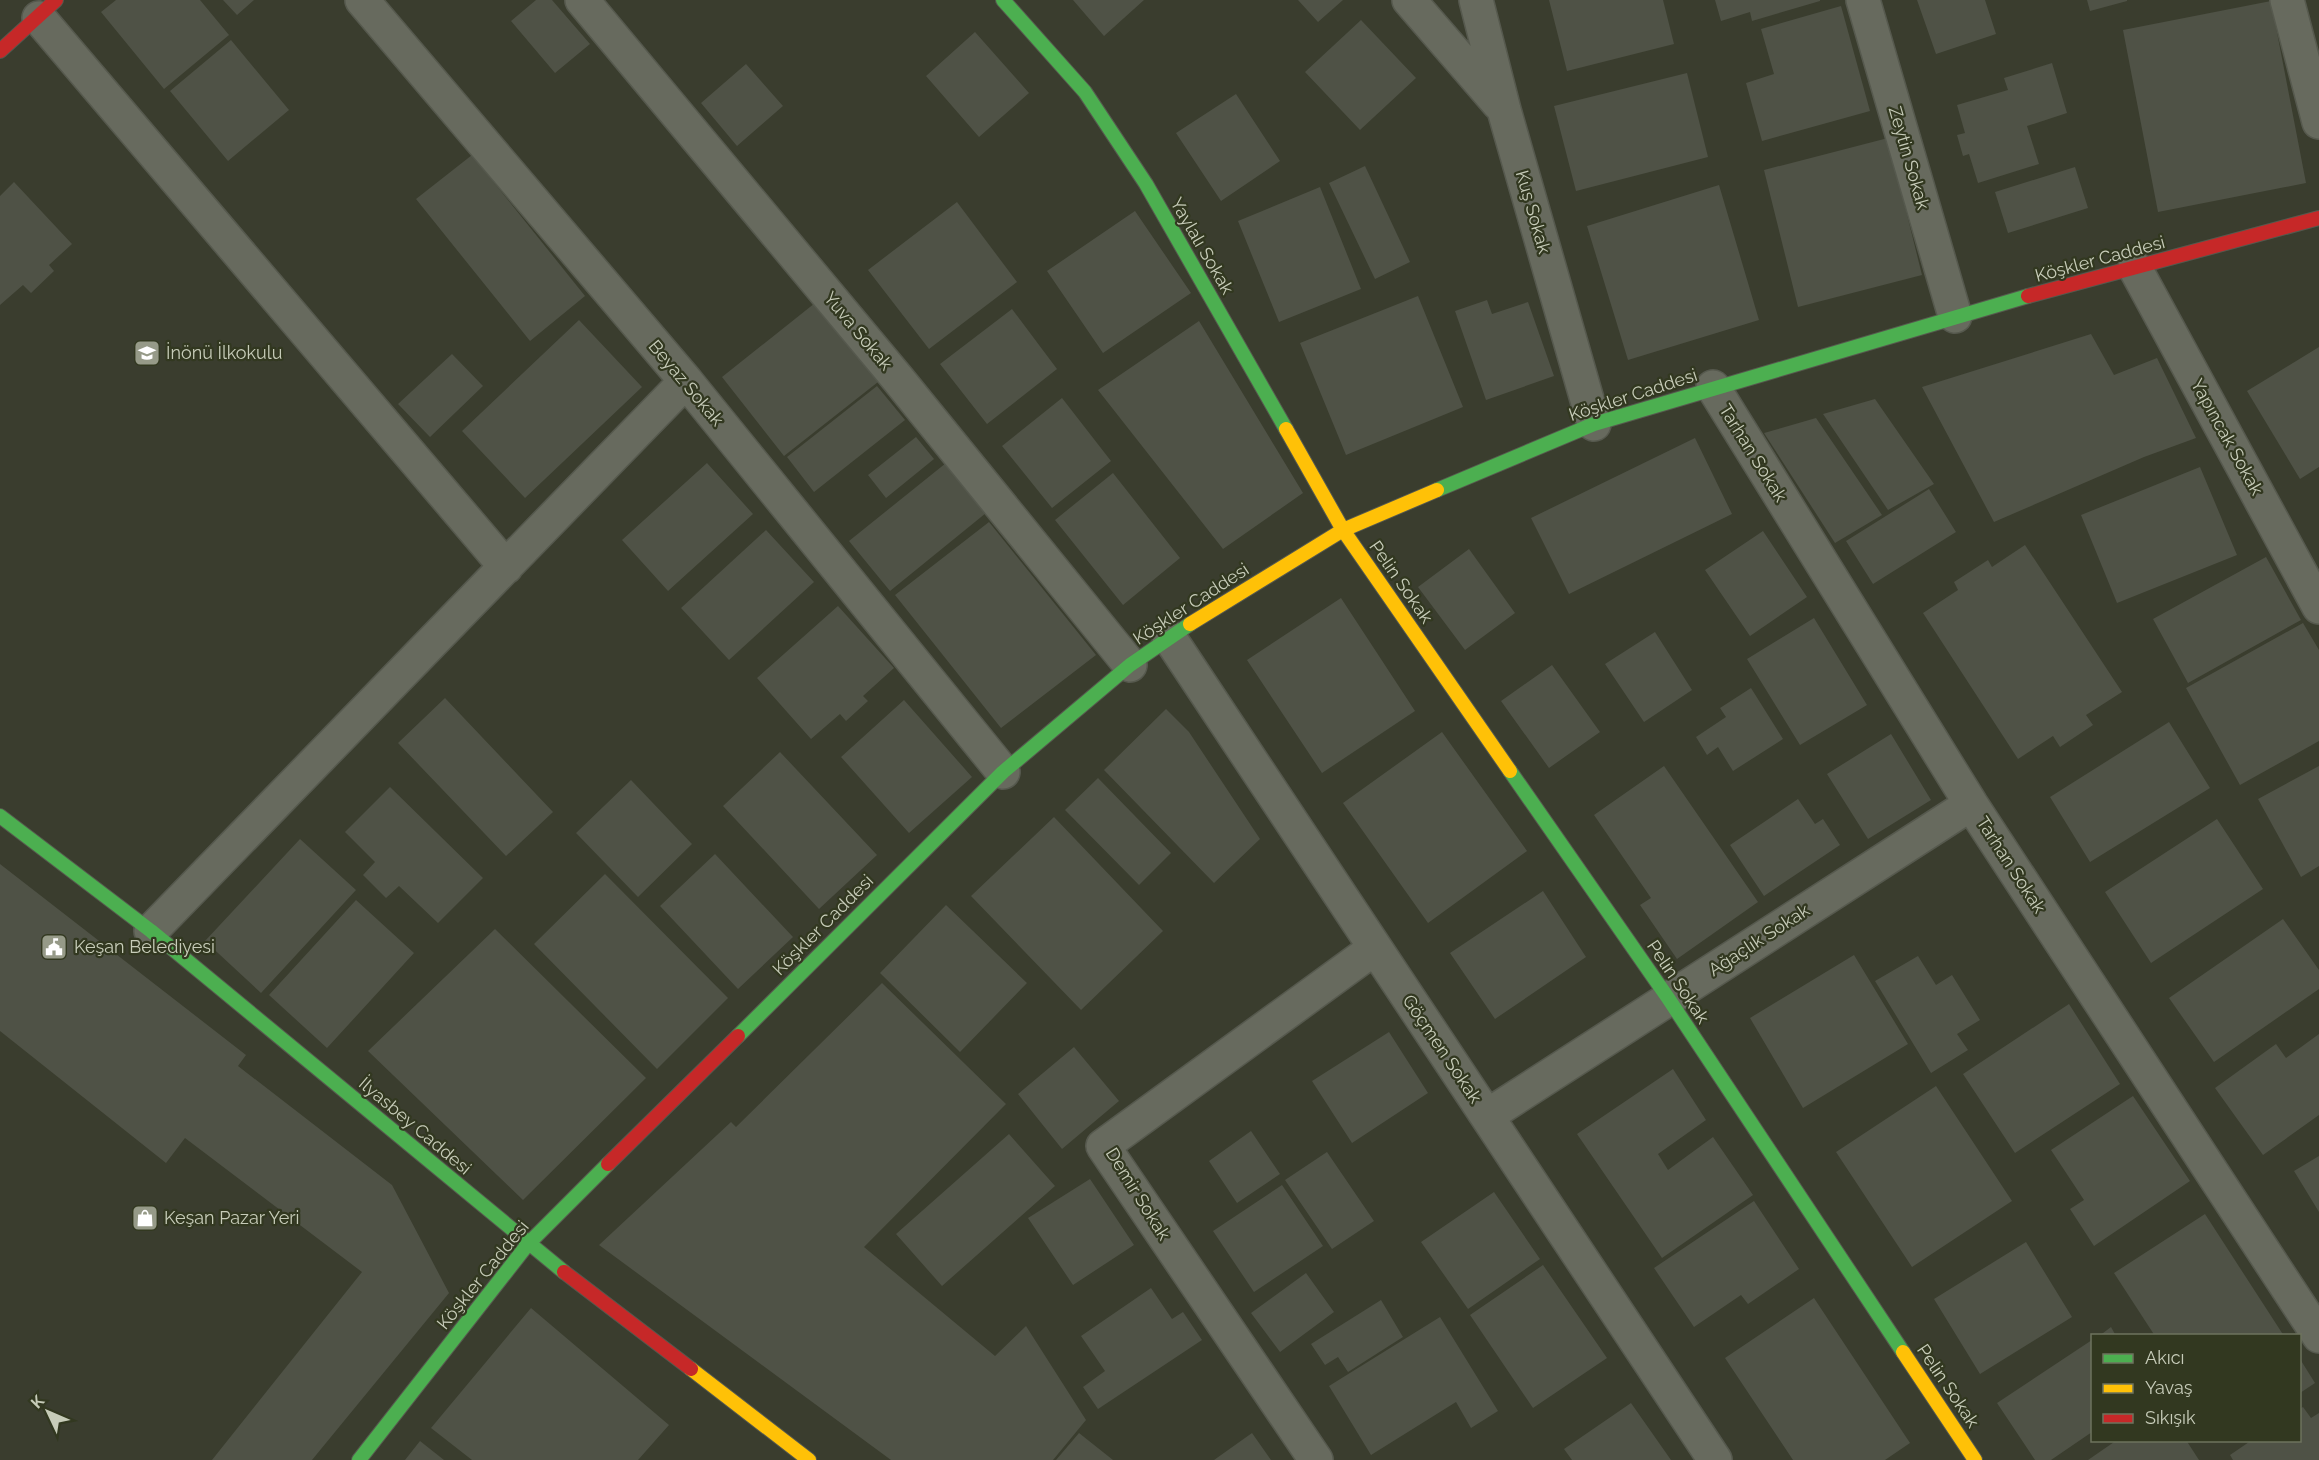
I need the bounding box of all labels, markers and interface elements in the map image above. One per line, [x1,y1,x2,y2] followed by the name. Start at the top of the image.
[1885,104,1934,212] street label: Zeytin Sokak
[1512,168,1556,256] street label: Kuş Sokak
[1166,194,1239,298] street label: Yaylalı Sokak
[2033,231,2167,286] street label: Köşkler Caddesi
[820,287,897,374] street label: Yuva Sokak
[644,336,729,430] street label: Beyaz Sokak
[132,338,162,368] school or university icon: İnönü İlkokulu
[166,342,282,363] place label: İnönü İlkokulu
[1566,364,1700,425] street label: Köşkler Caddesi
[2187,375,2268,499] street label: Yapıncak Sokak
[1715,400,1792,506] street label: Tarhan Sokak
[1365,536,1438,627] street label: Pelin Sokak
[1129,558,1252,649] street label: Köşkler Caddesi
[1972,812,2051,917] street label: Tarhan Sokak
[768,870,877,979] street label: Köşkler Caddesi
[1704,899,1814,980] street label: Ağaçlık Sokak
[39,932,69,962] public building icon: Keşan Belediyesi
[74,936,215,957] place label: Keşan Belediyesi
[1643,936,1714,1028] street label: Pelin Sokak
[1398,991,1487,1107] street label: Göçmen Sokak
[355,1073,476,1179] street label: İlyasbey Caddesi
[1102,1144,1175,1244] street label: Demir Sokak
[130,1203,160,1233] shop icon: Keşan Pazar Yeri
[164,1207,299,1228] place label: Keşan Pazar Yeri
[432,1216,533,1333] street label: Köşkler Caddesi
[2091,1334,2301,1442] legend
[1913,1340,1984,1432] street label: Pelin Sokak
[2145,1347,2184,1368] text: Akıcı
[2145,1377,2193,1398] text: Yavaş
[18,1382,78,1442] north arrow
[27,1391,48,1412] text: K
[2145,1407,2196,1428] text: Sıkışık

